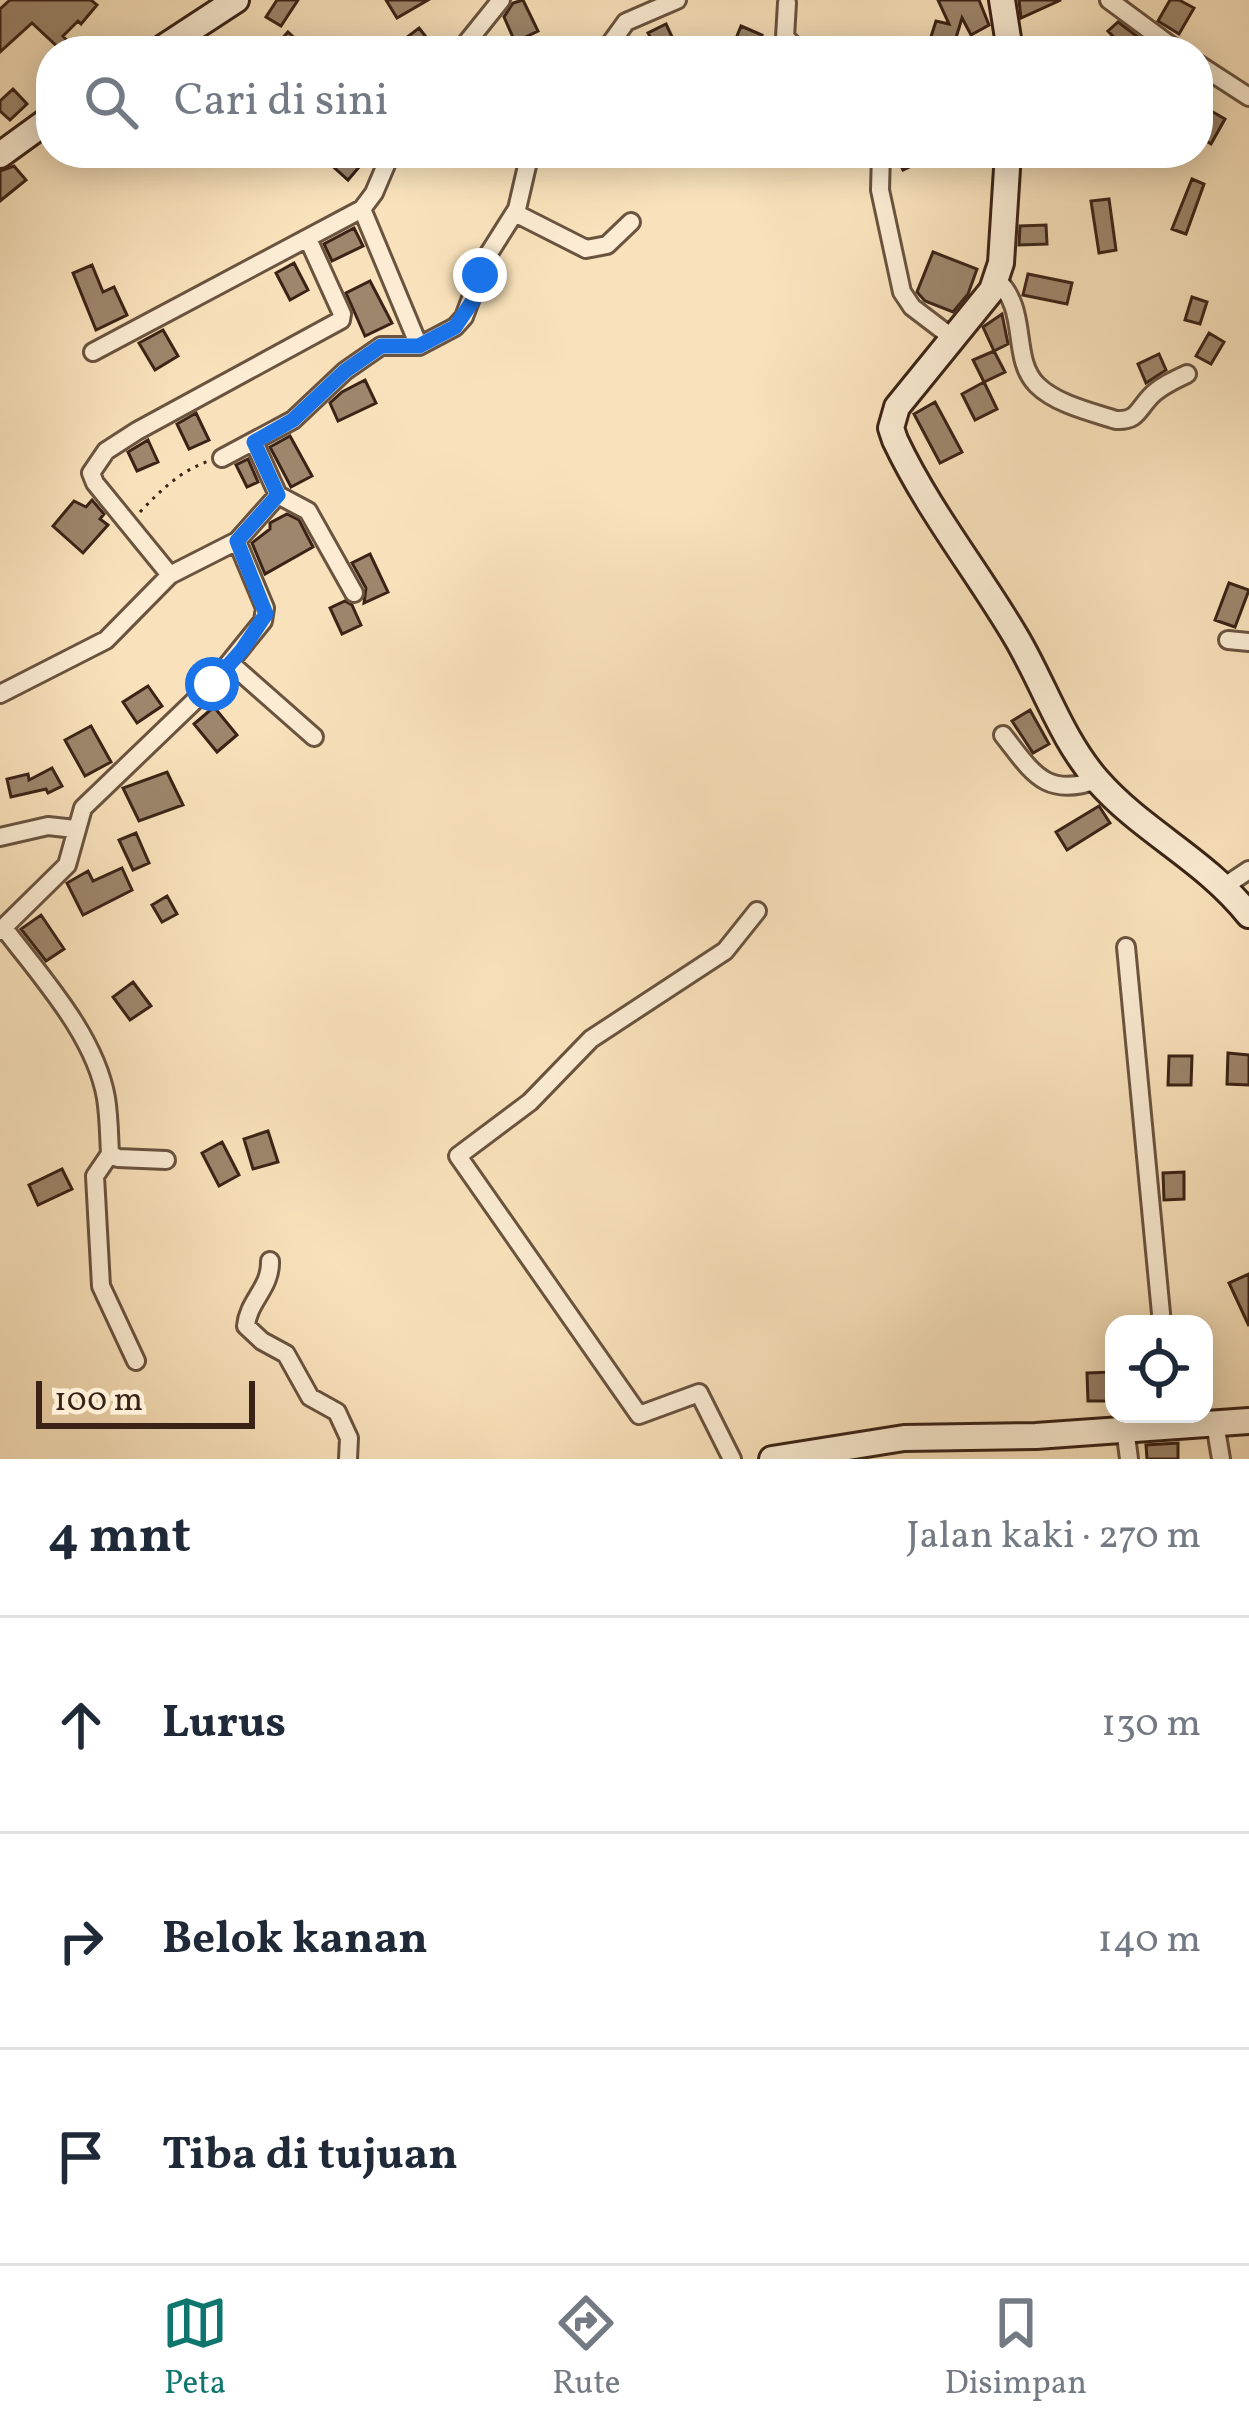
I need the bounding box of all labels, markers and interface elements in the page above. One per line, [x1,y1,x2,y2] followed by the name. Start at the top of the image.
[36,36,1213,168] search box
[78,69,144,135] icon: search
[174,71,388,134] text: Cari di sini
[453,248,507,302] route end
[185,657,239,711] route start
[1105,1315,1213,1423] map controls
[1105,1315,1213,1423] button: locate
[36,1375,255,1428] scale bar
[54,1379,143,1425] text: 100 m
[48,1502,191,1573] text: 4 mnt
[907,1510,1201,1564] text: Jalan kaki · 270 m
[48,1692,114,1758] icon: ahead
[162,1693,286,1756] text: Lurus
[1101,1698,1201,1752] text: 130 m
[48,1908,114,1974] icon: right
[162,1909,428,1972] text: Belok kanan
[1098,1914,1201,1968] text: 140 m
[48,2124,114,2190] icon: arrive
[162,2125,458,2188] text: Tiba di tujuan
[162,2290,228,2408] tab: Peta
[552,2290,620,2408] tab: Rute
[945,2290,1087,2408] tab: Disimpan

